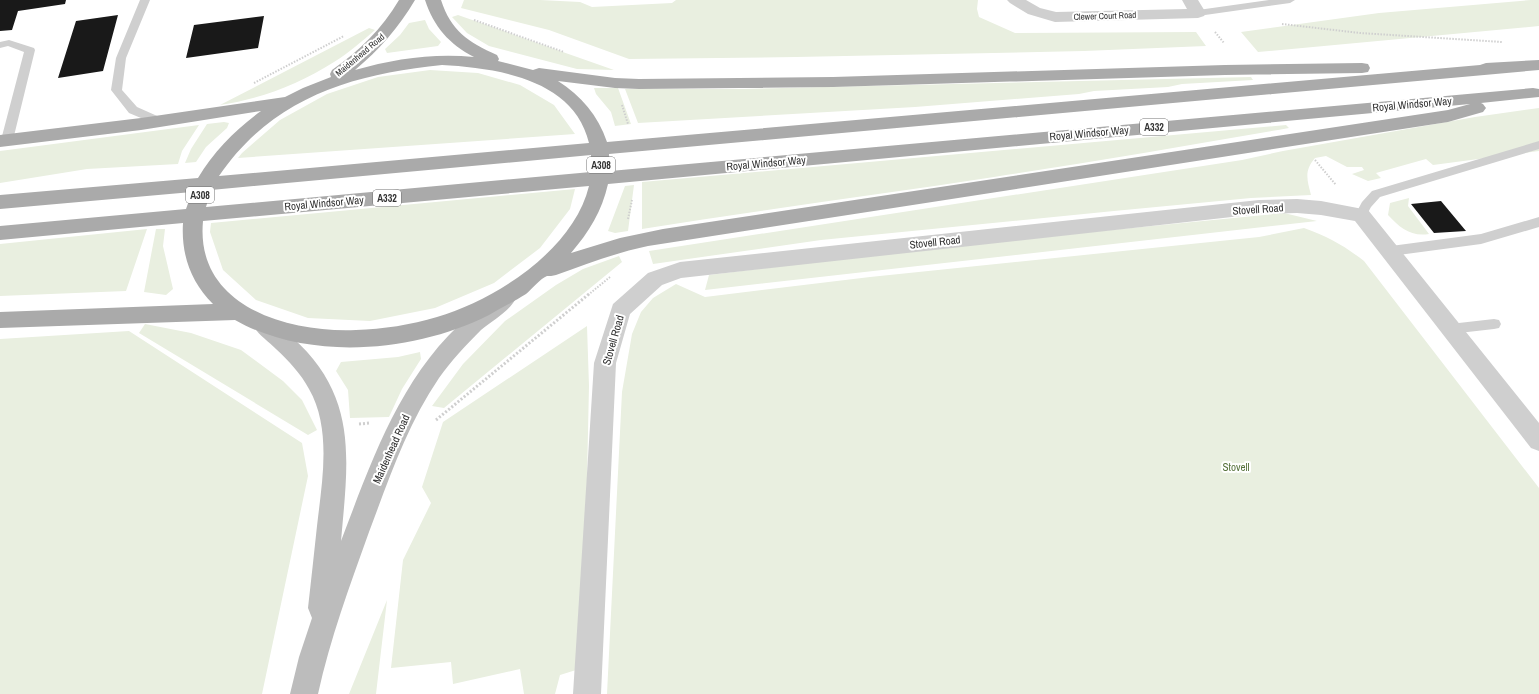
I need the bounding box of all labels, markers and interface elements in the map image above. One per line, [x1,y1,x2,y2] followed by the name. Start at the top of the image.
[1073,9,1137,23] street label: Clewer Court Road
[333,31,387,79] street label: Maidenhead Road
[1372,94,1453,114] street label: Royal Windsor Way
[1140,119,1168,135] road number: A332
[1049,123,1130,143] street label: Royal Windsor Way
[726,153,807,173] street label: Royal Windsor Way
[587,157,615,173] road number: A308
[186,187,214,203] road number: A308
[373,190,401,206] road number: A332
[284,193,365,213] street label: Royal Windsor Way
[1232,200,1284,218] street label: Stovell Road
[909,232,961,252] street label: Stovell Road
[599,313,627,367] street label: Stovell Road
[370,412,412,486] street label: Maidenhead Road
[1222,460,1250,474] park label: Stovell

